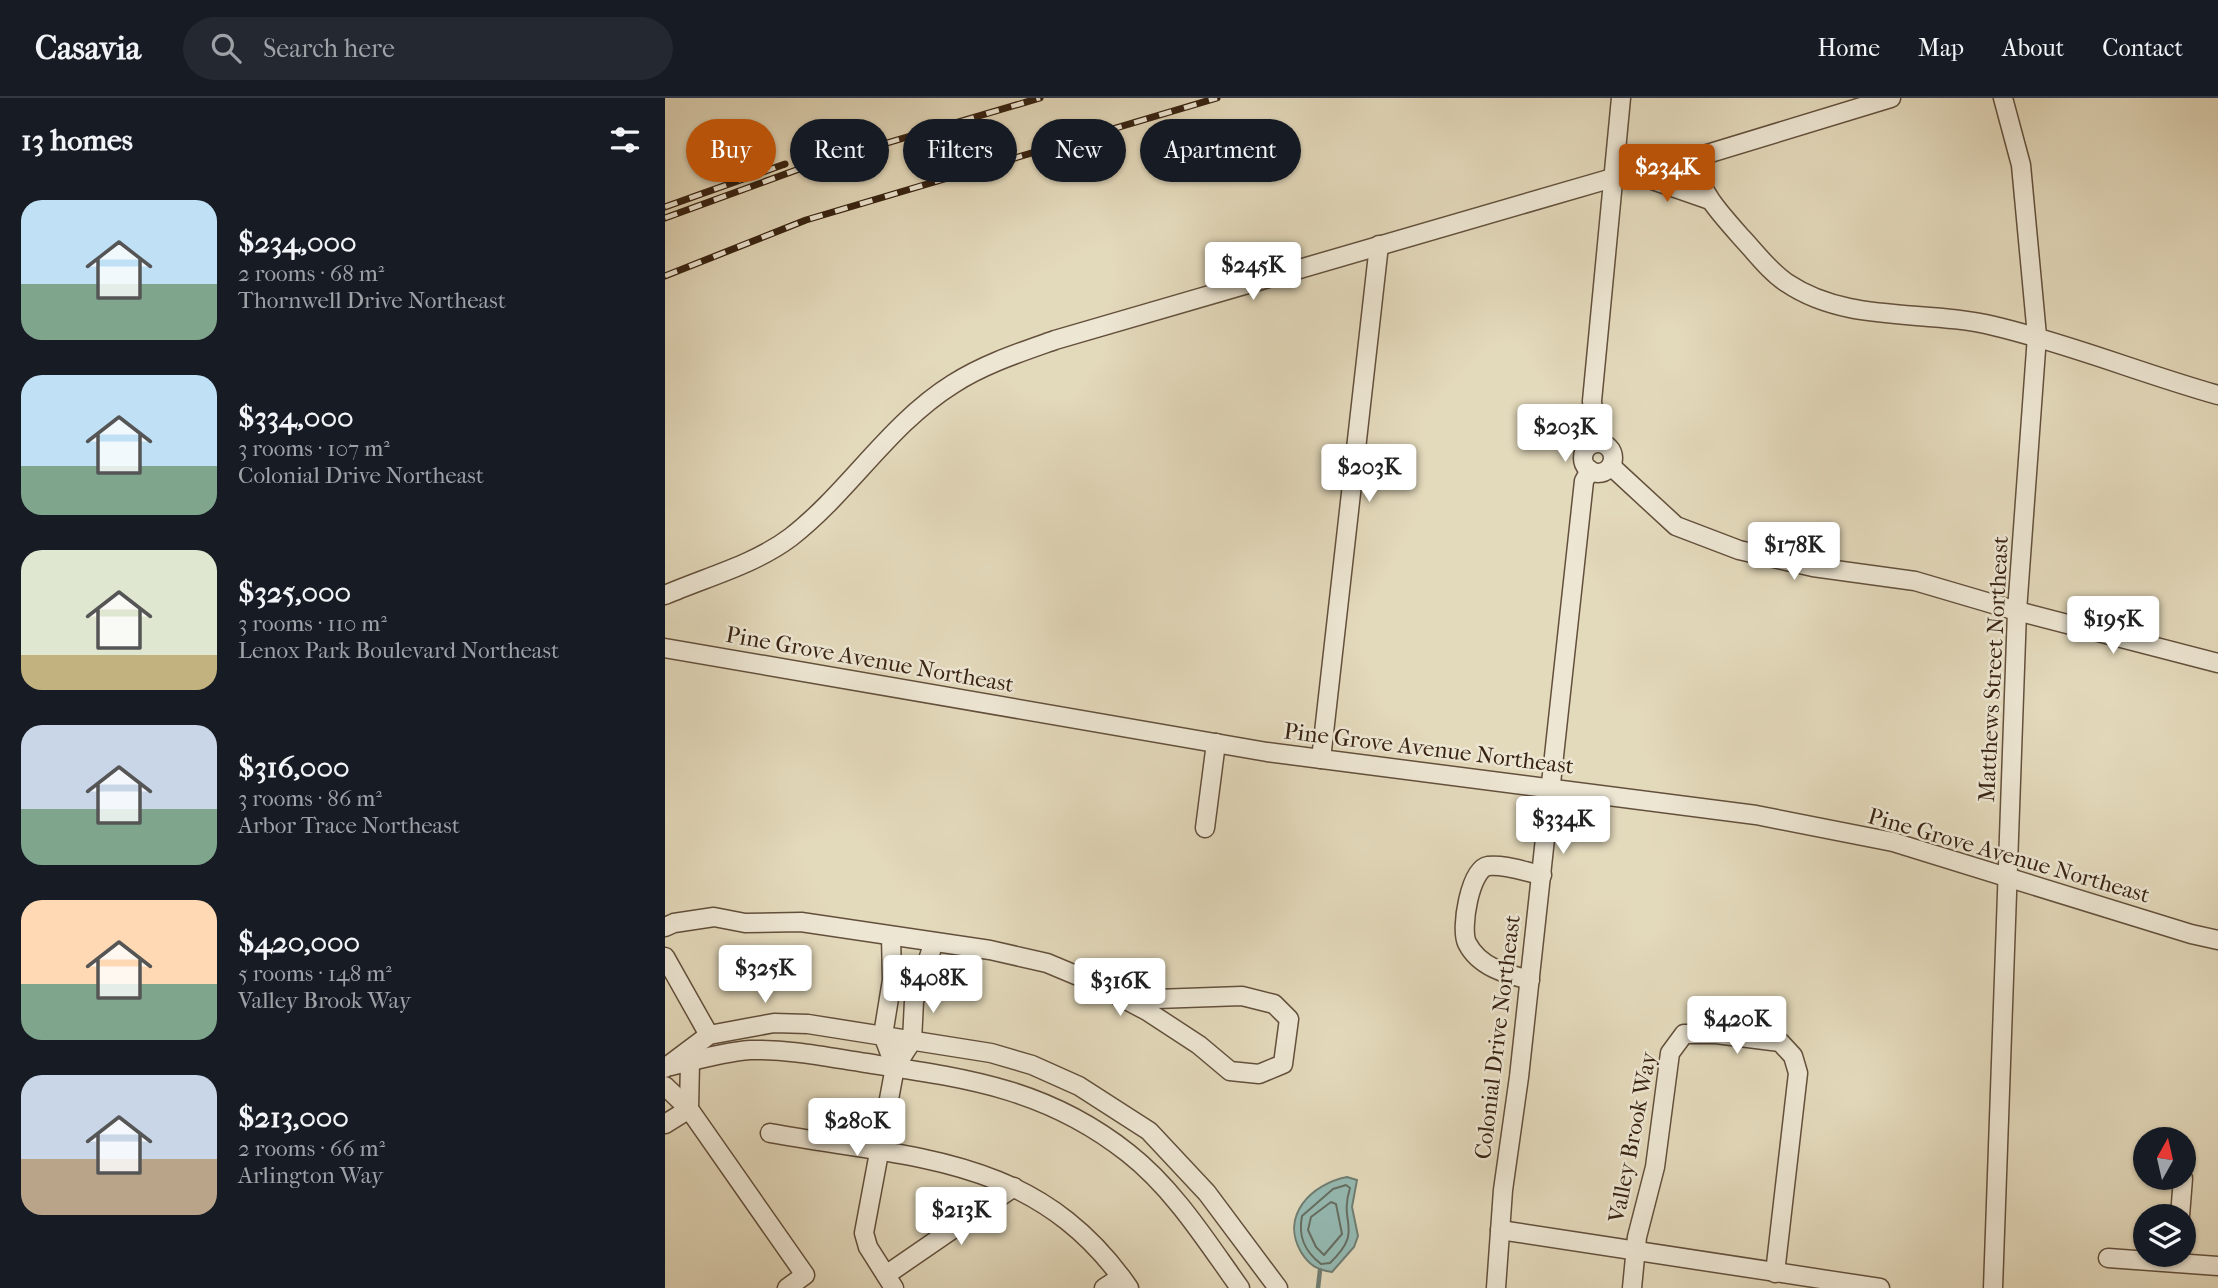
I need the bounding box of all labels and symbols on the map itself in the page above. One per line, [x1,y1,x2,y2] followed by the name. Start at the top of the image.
[1618,144,1716,204] pin: $234K
[1204,242,1302,302] pin: $245K
[1516,404,1614,464] pin: $203K
[1320,444,1418,504] pin: $203K
[1745,522,1843,582] pin: $178K
[1973,535,2014,803] street label: Matthews Street Northeast
[2064,596,2162,656] pin: $195K
[724,621,1016,698] street label: Pine Grove Avenue Northeast
[1282,717,1576,780] street label: Pine Grove Avenue Northeast
[1514,796,1612,856] pin: $334K
[1865,802,2153,909] street label: Pine Grove Avenue Northeast
[1469,913,1526,1161] street label: Colonial Drive Northeast
[716,946,814,1005] pin: $325K
[884,956,982,1015] pin: $408K
[1071,958,1169,1018] pin: $316K
[1688,996,1786,1056] pin: $420K
[1603,1049,1662,1226] street label: Valley Brook Way
[808,1098,906,1158] pin: $280K
[2133,1127,2196,1190] north arrow
[912,1188,1010,1247] pin: $213K

